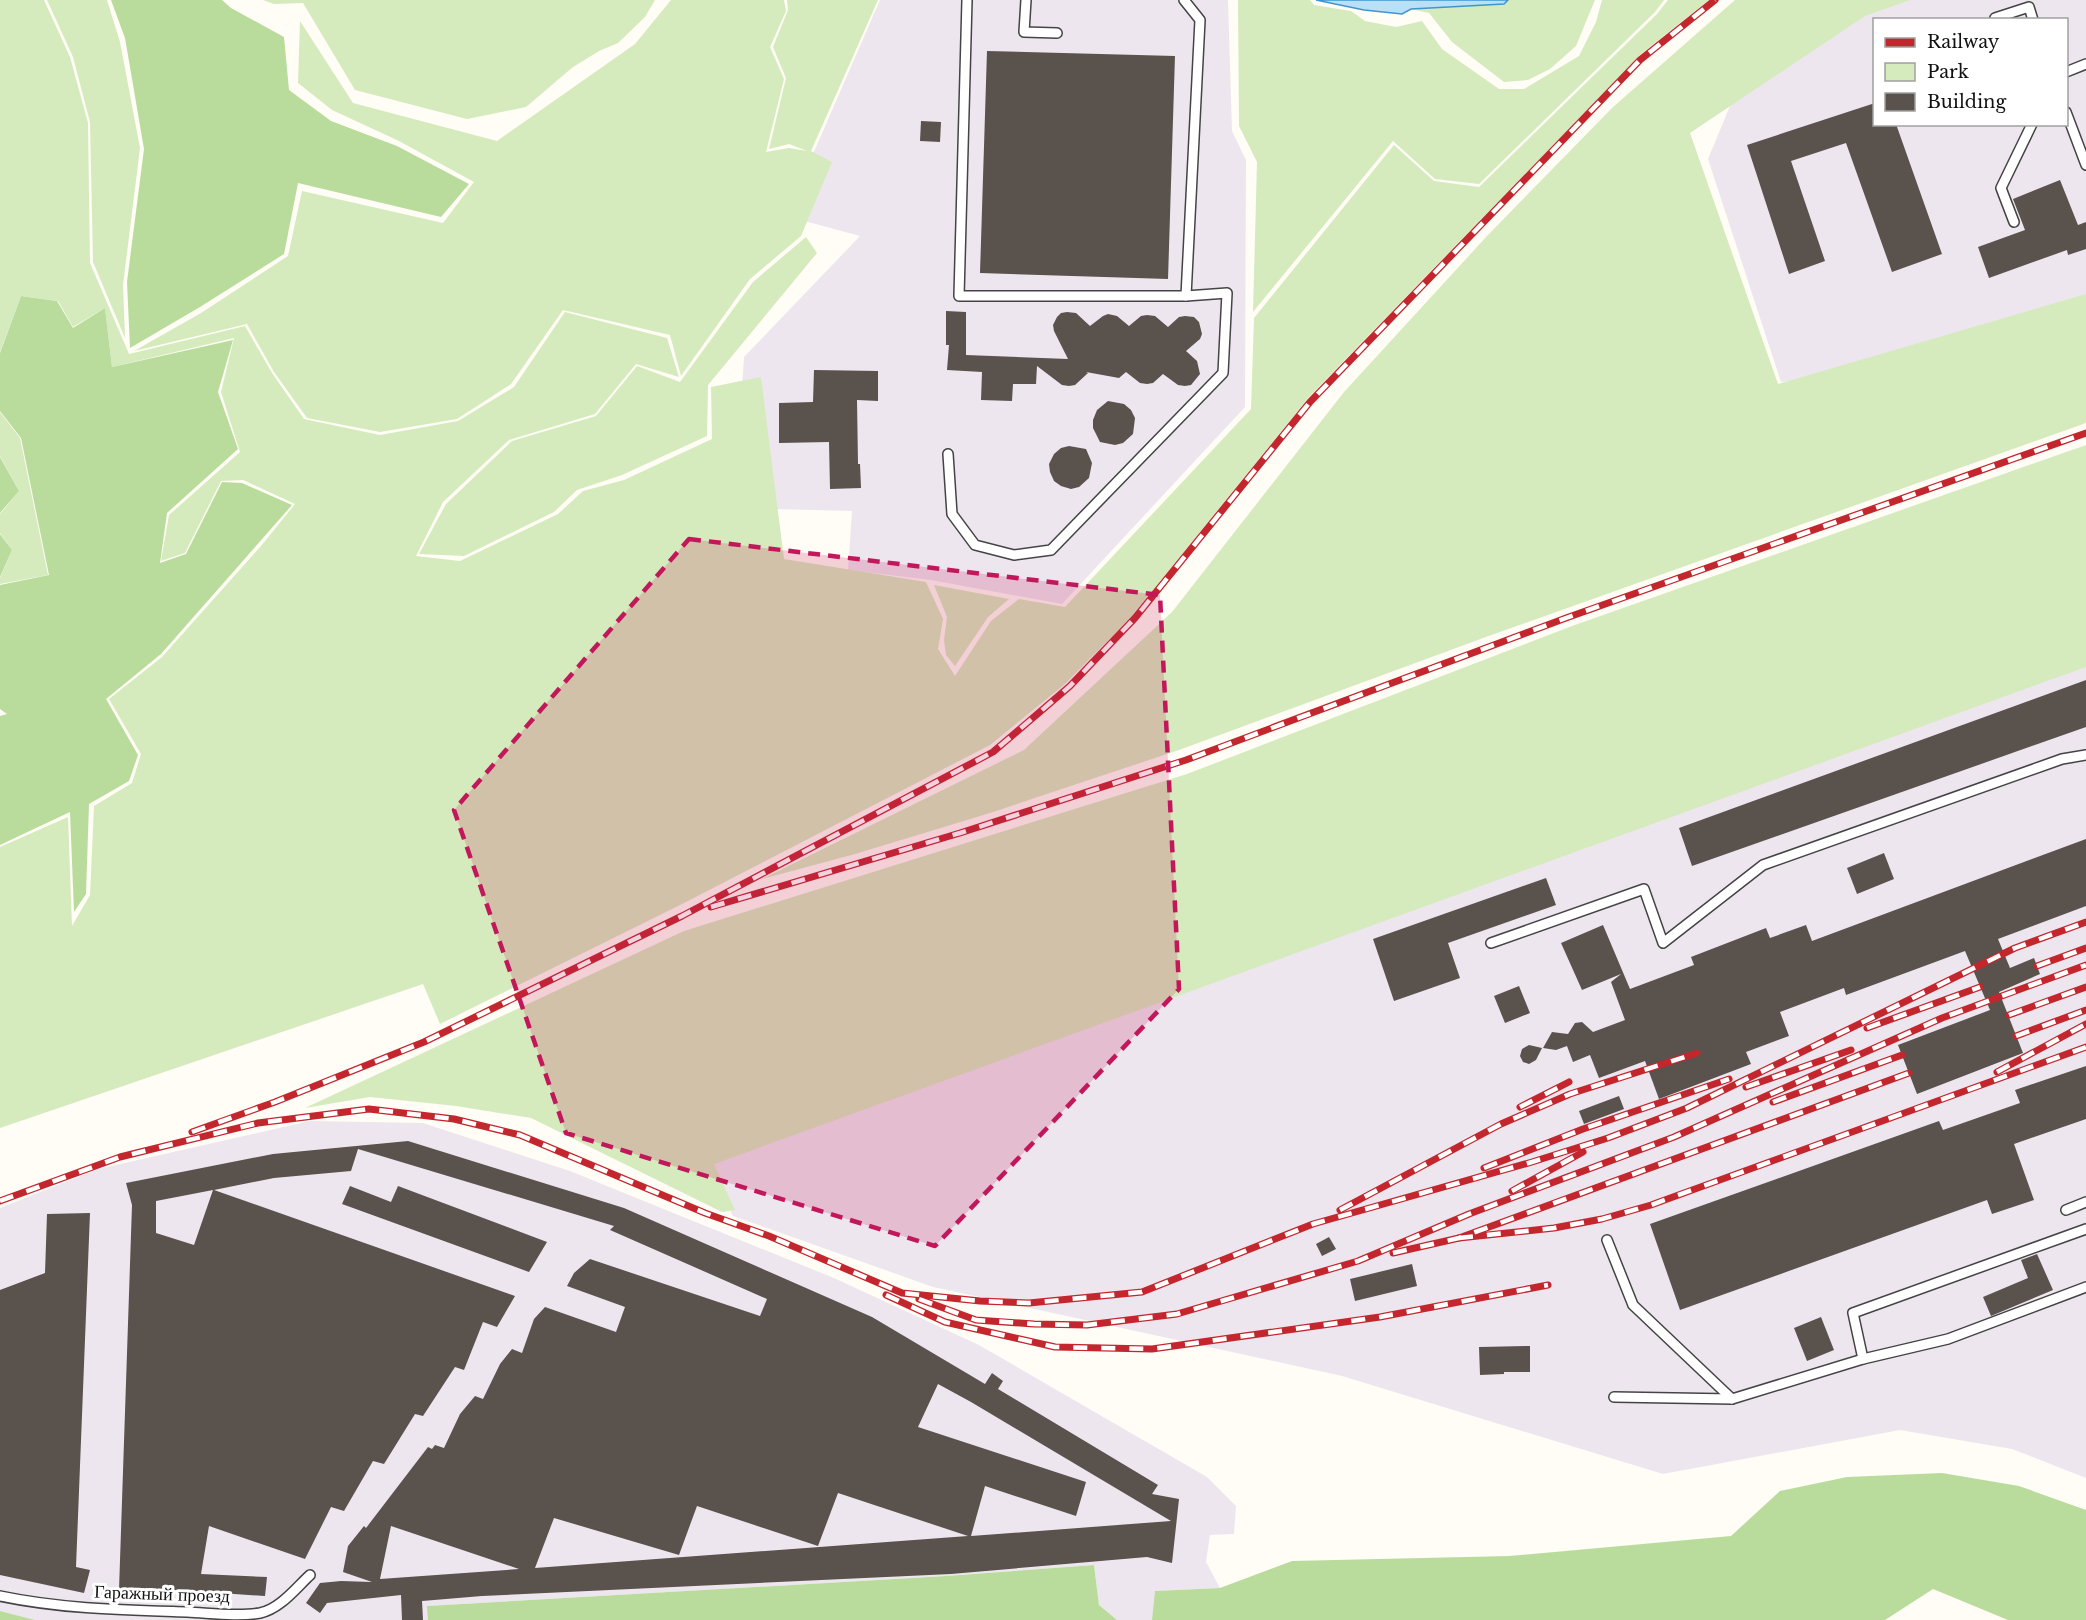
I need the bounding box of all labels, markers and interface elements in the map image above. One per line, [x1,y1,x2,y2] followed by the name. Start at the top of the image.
[1873,18,2068,126] legend
[1927,31,2000,53] text: Railway
[1927,61,1969,83] text: Park
[1927,91,2006,113] text: Building
[94,1581,230,1607] street label: Гаражный проезд

